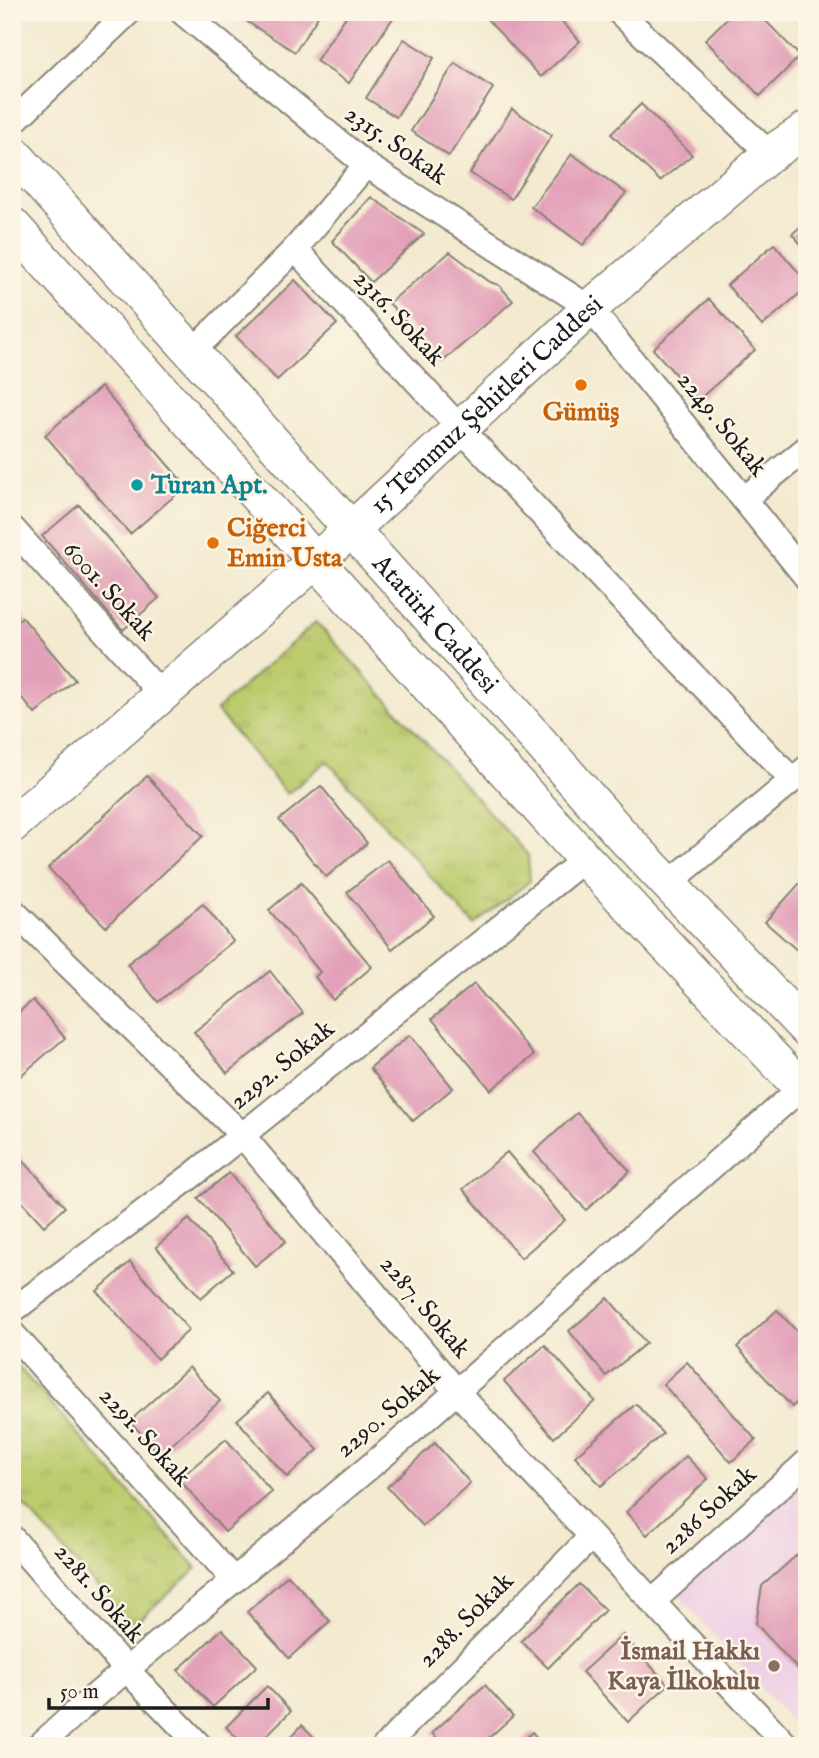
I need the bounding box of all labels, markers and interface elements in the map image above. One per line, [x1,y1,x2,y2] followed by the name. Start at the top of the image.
[338,97,455,193] street label: 2315. Sokak
[346,263,453,374] street label: 2316. Sokak
[363,288,610,521] street label: 15 Temmuz Şehitleri Caddesi
[670,365,775,484] street label: 2249. Sokak
[573,377,589,393] marker: Gümüş
[543,396,619,429] place label: Gümüş
[150,469,268,502] place label: Turan Apt.
[129,477,145,493] marker: Turan Apt.
[227,512,343,575] place label: Ciğerci Emin Usta
[55,534,163,649] street label: 6001. Sokak
[205,535,221,551] marker: Ciğerci Emin Usta
[364,547,506,700] street label: Atatürk Caddesi
[223,1012,342,1117] street label: 2292. Sokak
[372,1249,478,1366] street label: 2287. Sokak
[329,1358,448,1465] street label: 2290. Sokak
[92,1380,199,1495] street label: 2291. Sokak
[654,1458,765,1562] street label: 2286 Sokak
[47,1536,152,1651] street label: 2281. Sokak
[411,1564,522,1675] street label: 2288. Sokak
[607,1635,761,1698] place label: İsmail Hakkı Kaya İlkokulu
[766,1658,782,1674] marker: İsmail Hakkı Kaya İlkokulu
[49,1667,268,1711] scale bar
[60,1679,99,1706] text: 50 m

